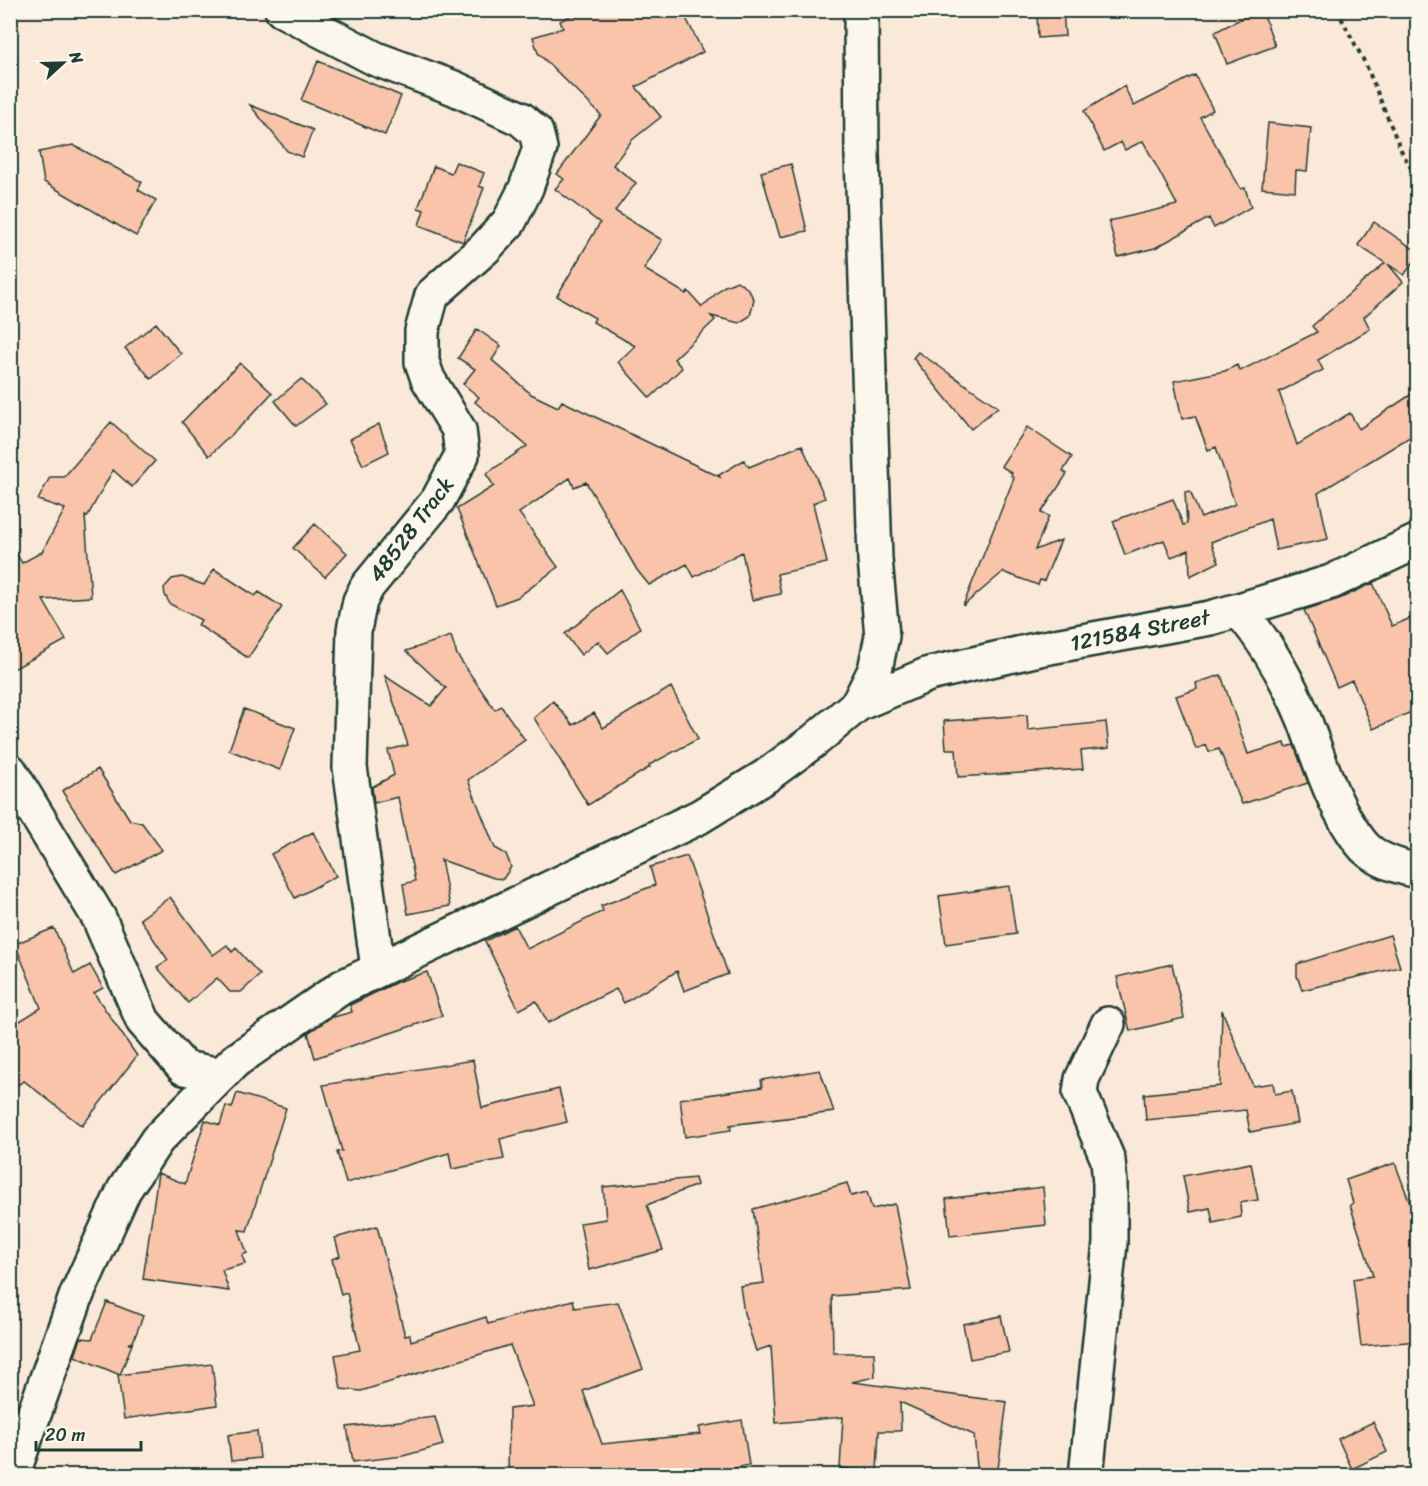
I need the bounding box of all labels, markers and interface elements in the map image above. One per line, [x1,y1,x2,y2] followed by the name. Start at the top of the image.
[33,33,93,93] north arrow
[61,46,92,69] text: N
[358,467,464,591] street label: 48528 Track
[1067,597,1214,663] street label: 121584 Street
[36,1414,141,1452] scale bar
[45,1419,85,1451] text: 20 m

